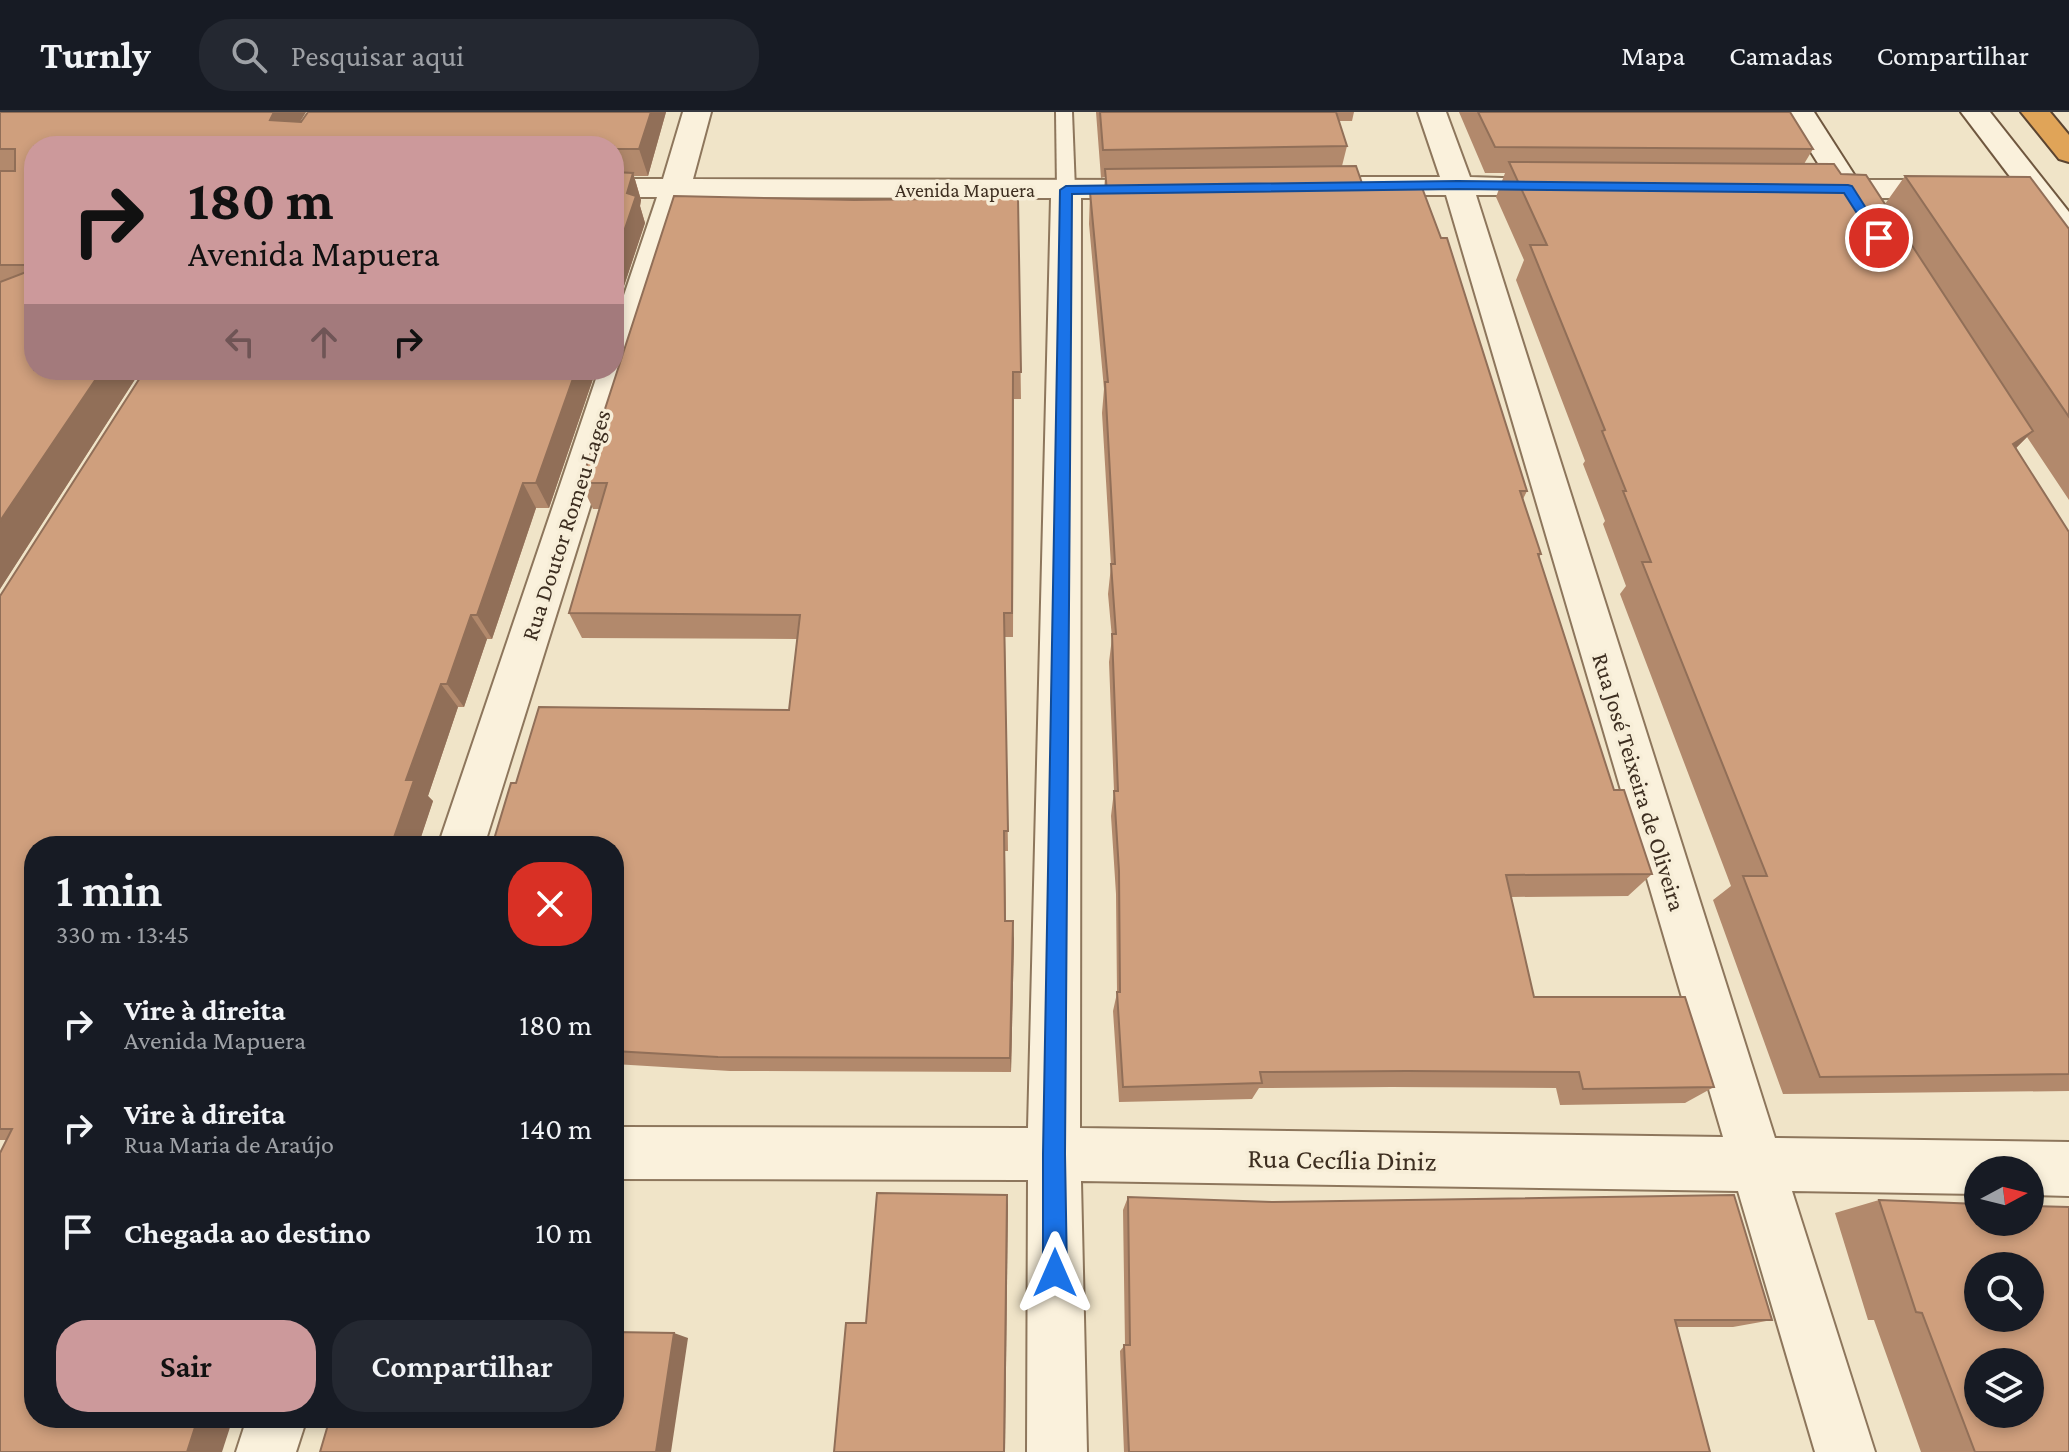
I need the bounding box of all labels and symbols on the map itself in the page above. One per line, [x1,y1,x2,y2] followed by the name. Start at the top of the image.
[895,179,1035,202] street label: Avenida Mapuera
[1845,204,1913,272] pin
[515,406,616,644] street label: Rua Doutor Romeu Lages
[1587,650,1692,914] street label: Rua José Teixeira de Oliveira
[1247,1142,1437,1177] street label: Rua Cecília Diniz
[1964,1156,2044,1236] north arrow
[1013,1231,1097,1315] position arrow

